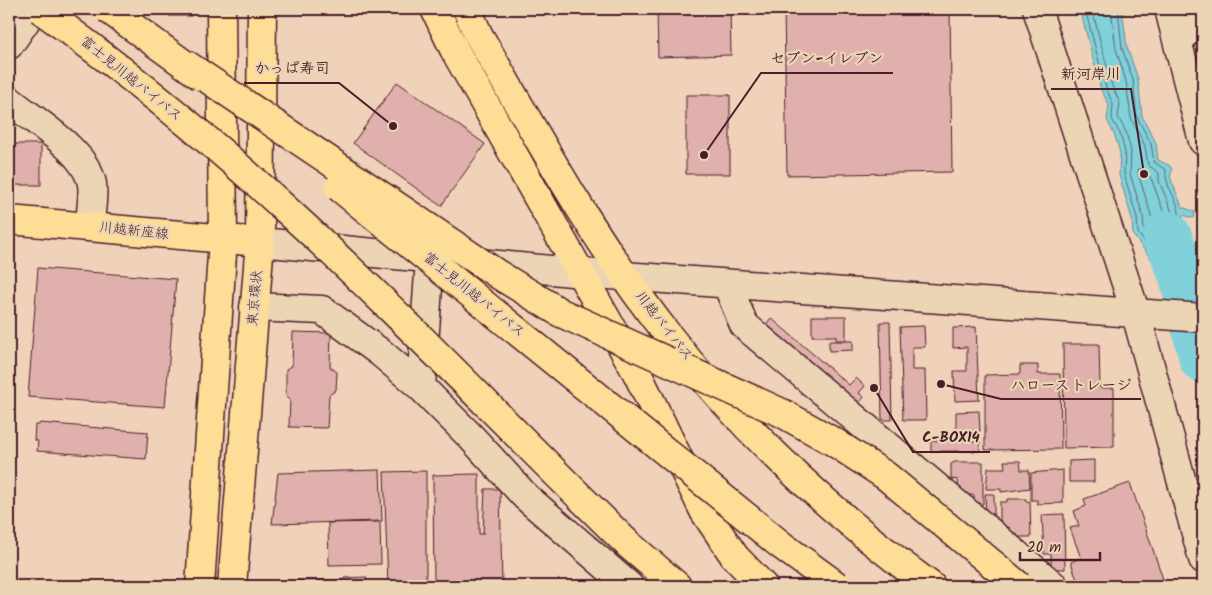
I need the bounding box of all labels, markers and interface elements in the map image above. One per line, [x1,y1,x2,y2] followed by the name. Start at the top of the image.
[75,31,187,127] street label: 富士見川越バイパス
[761,43,893,73] callout: セブン-イレブン
[771,47,883,71] text: セブン-イレブン
[244,53,339,83] callout: かっぱ寿司
[254,57,330,81] text: かっぱ寿司
[1051,59,1131,89] callout: 新河岸川
[1061,63,1121,87] text: 新河岸川
[98,216,170,246] street label: 川越新座線
[418,247,530,343] street label: 富士見川越バイパス
[242,269,268,327] street label: 東京環状
[630,286,698,366] street label: 川越バイパス
[1001,369,1141,399] callout: ハローストレージ
[1010,374,1132,398] text: ハローストレージ
[913,422,990,452] callout: C-BOX14
[922,426,980,450] text: C-BOX14
[1020,530,1100,562] scale bar
[1027,536,1061,560] text: 20 m

